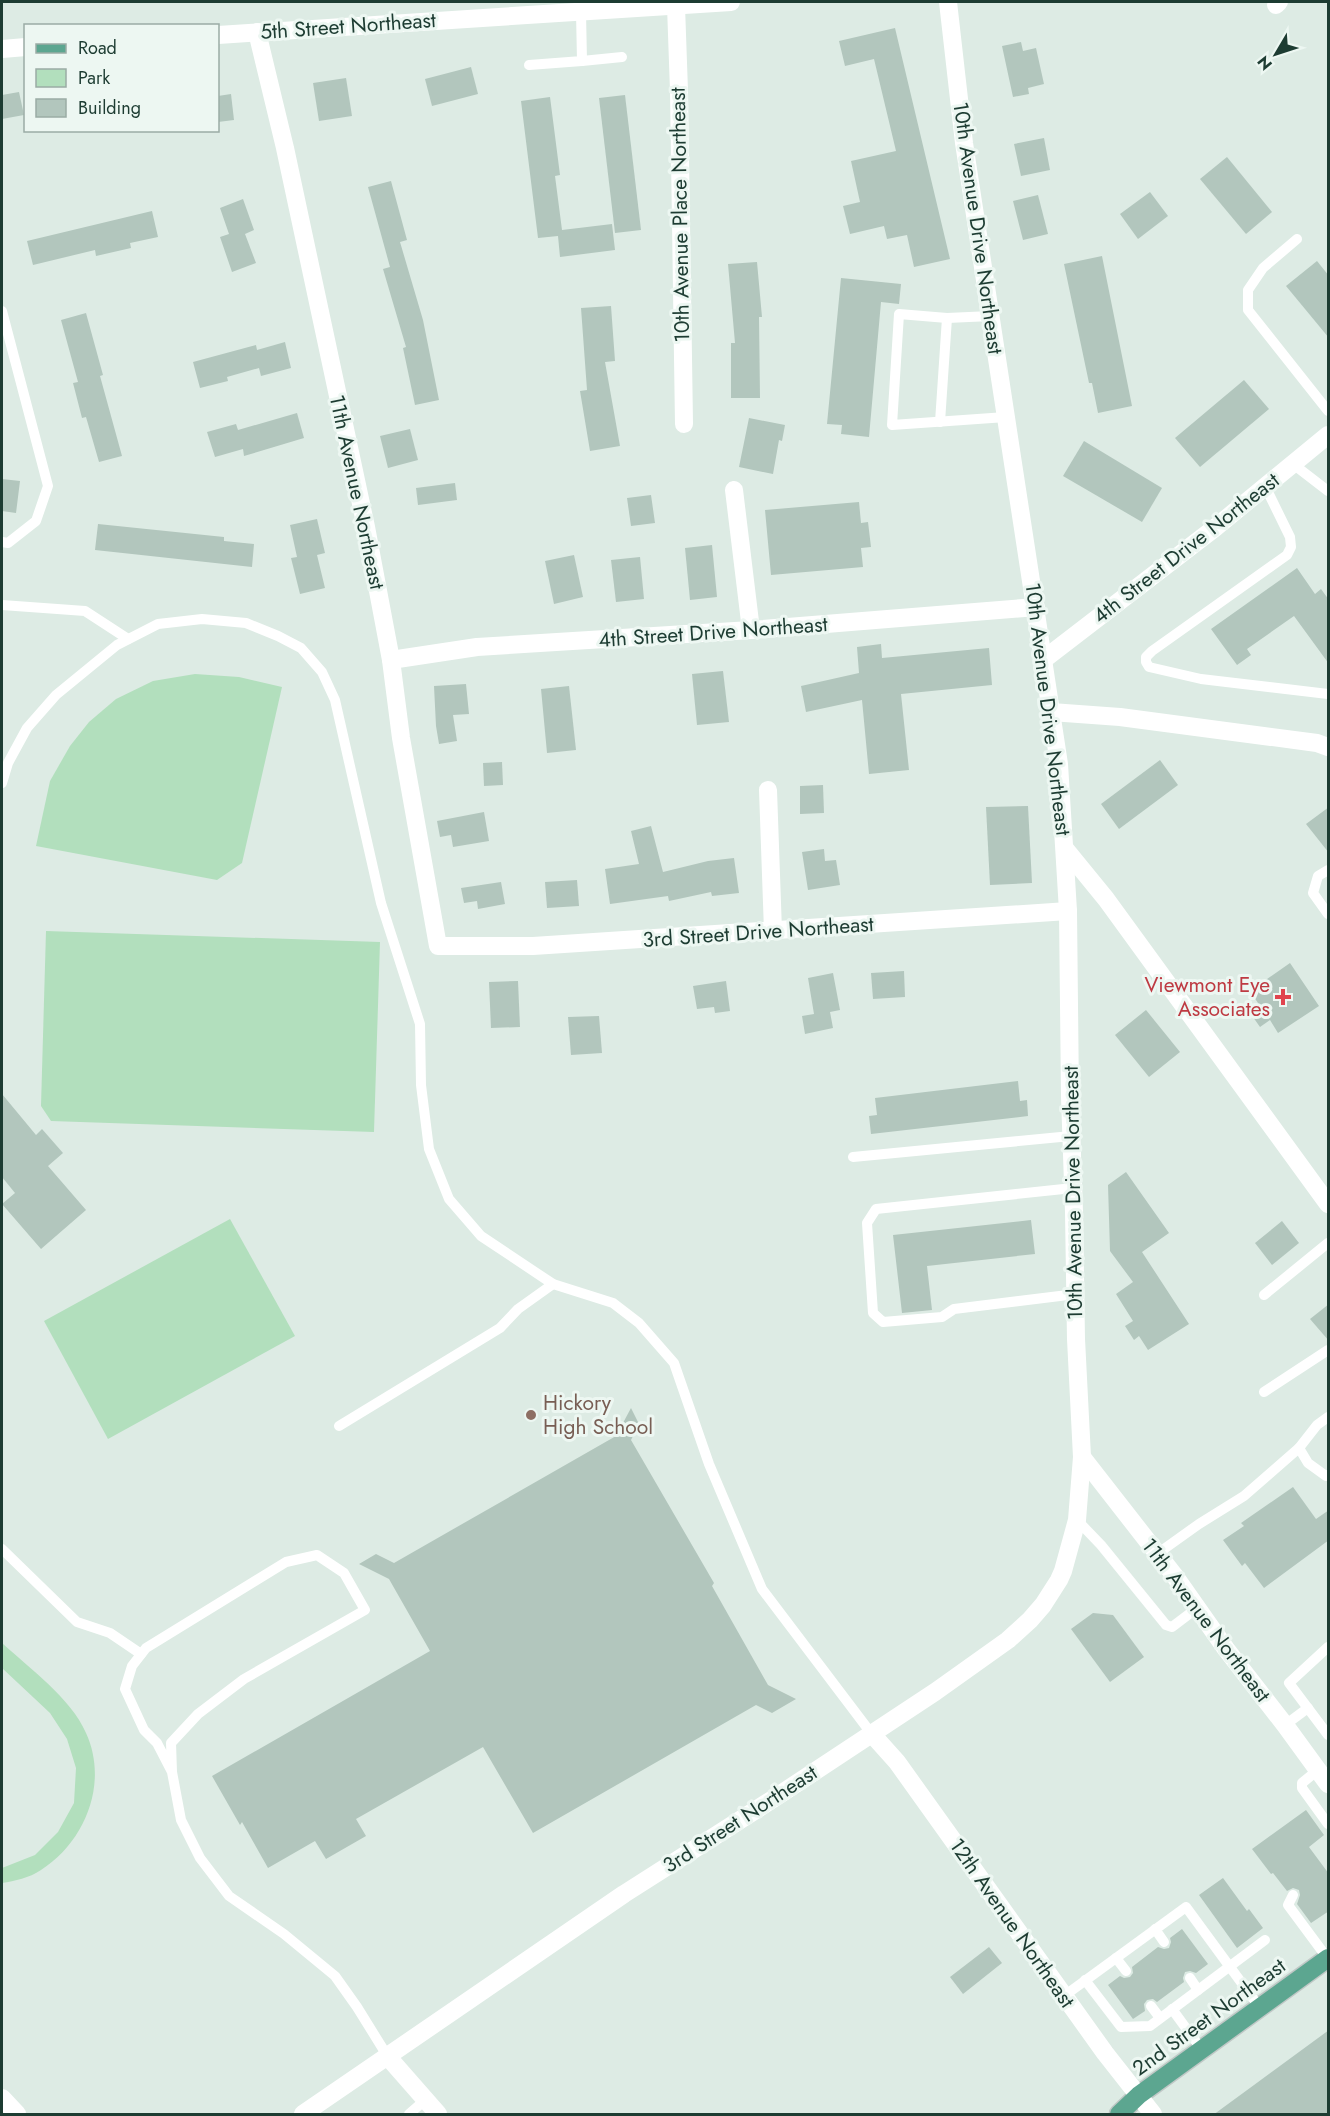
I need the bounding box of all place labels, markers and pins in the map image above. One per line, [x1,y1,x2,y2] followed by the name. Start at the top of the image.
[1144,970,1270,1024] place label: Viewmont Eye Associates
[1274,988,1292,1006] marker: Viewmont Eye Associates
[543,1388,653,1442] place label: Hickory High School
[524,1408,538,1422] marker: Hickory High School

